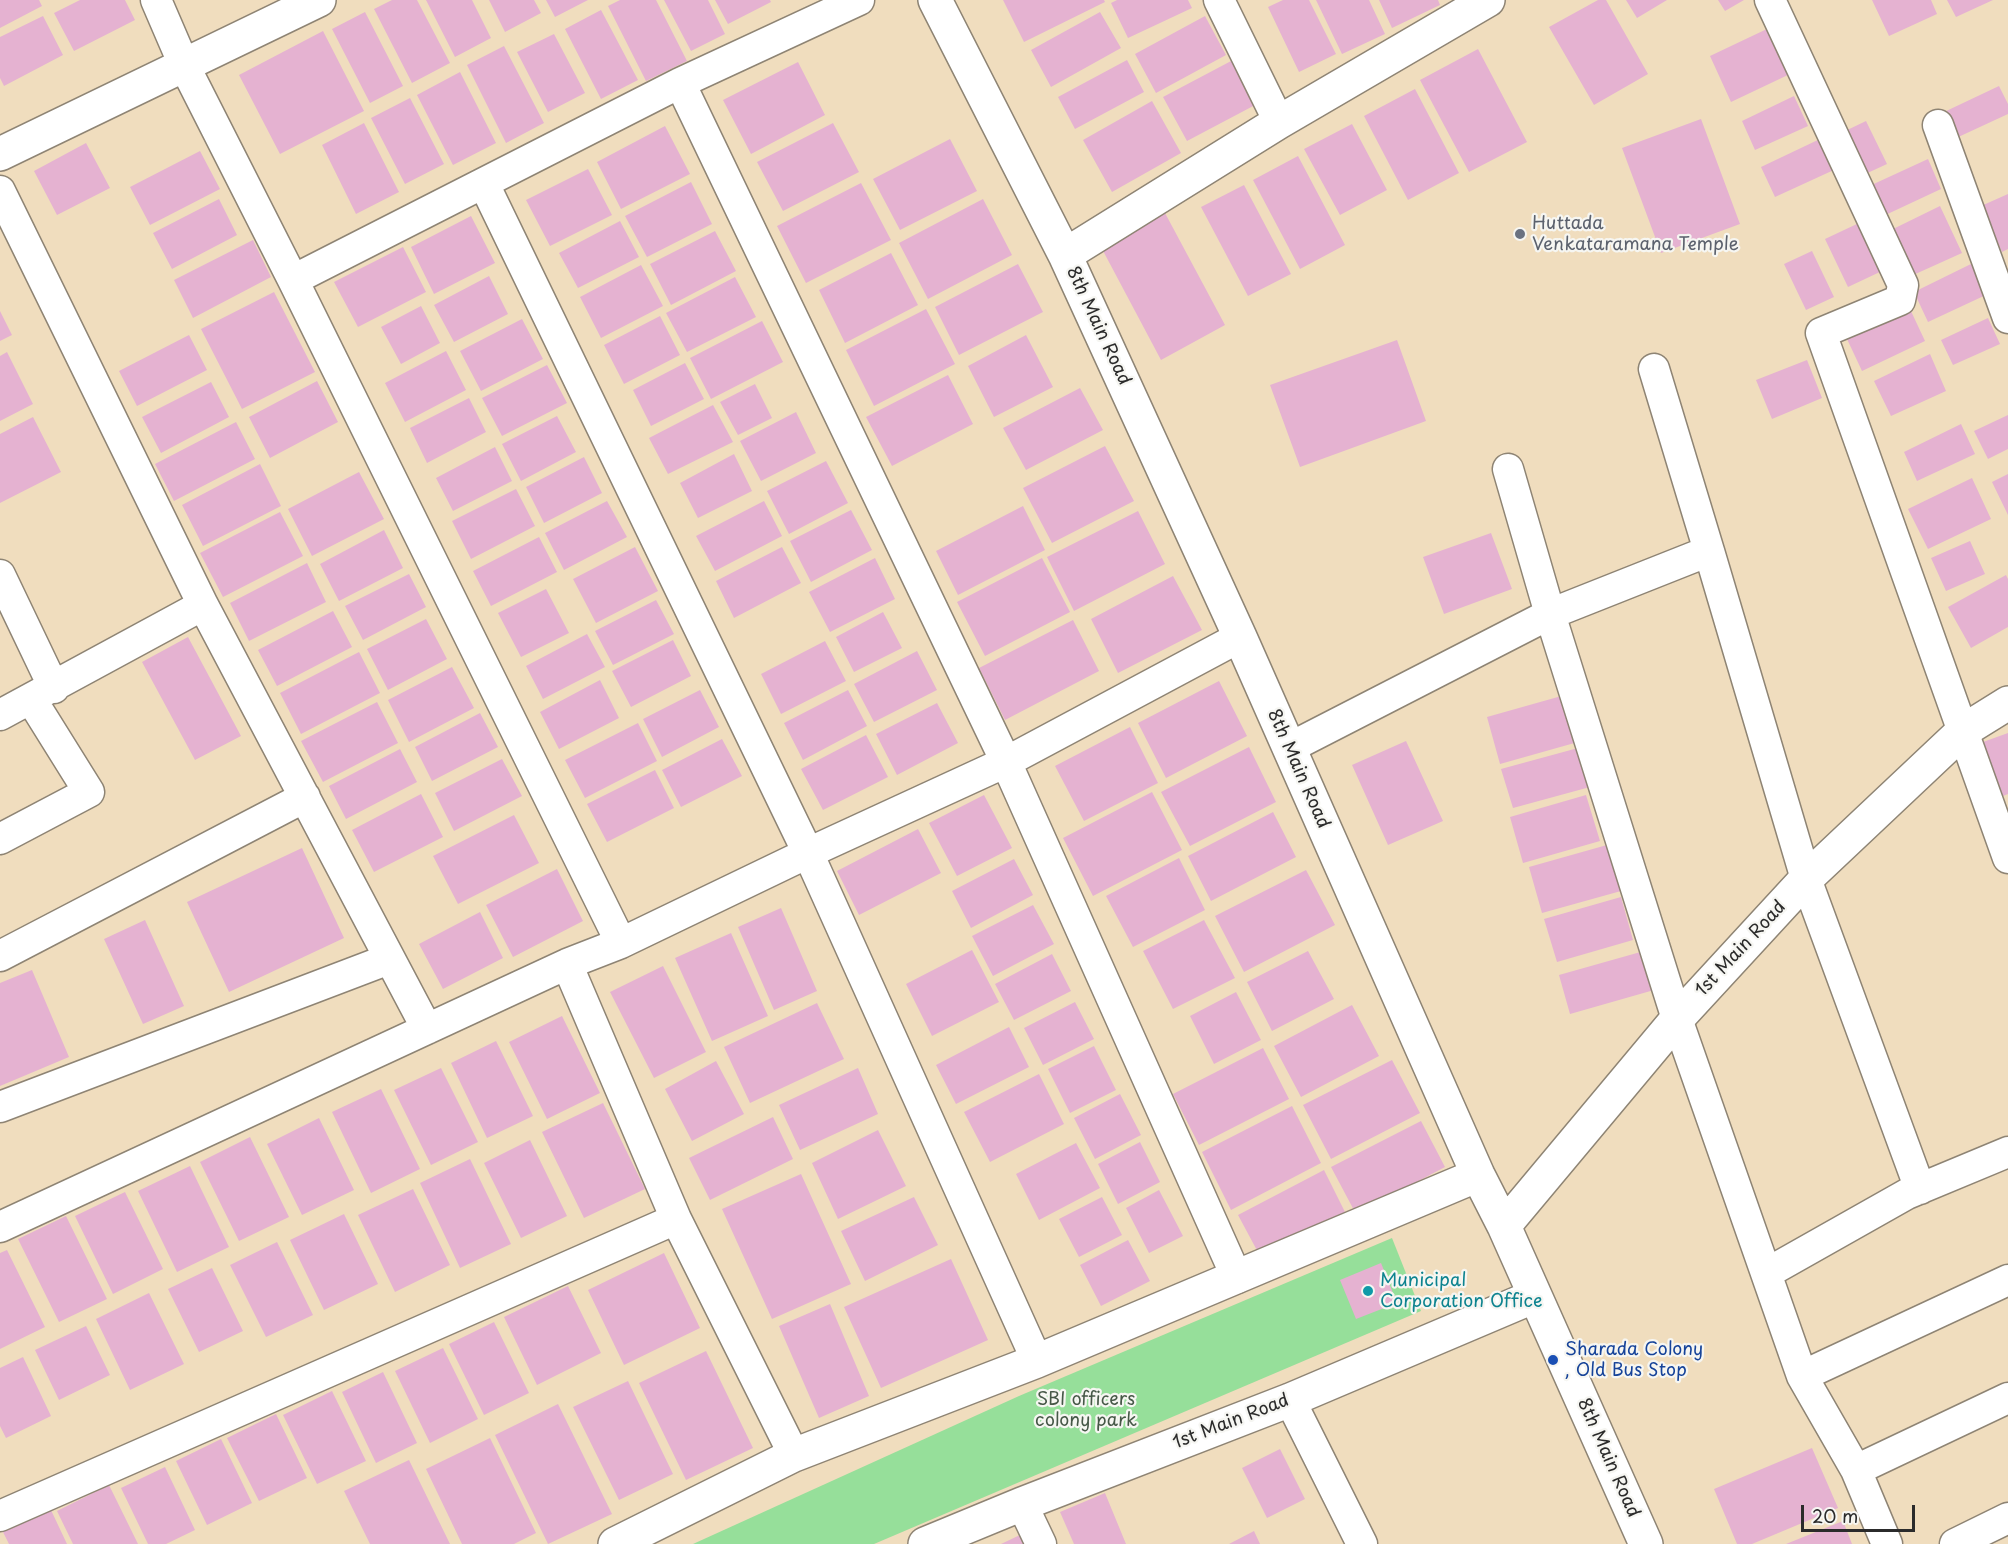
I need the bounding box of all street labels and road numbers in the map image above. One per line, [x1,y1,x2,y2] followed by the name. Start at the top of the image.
[1061,263,1135,389] street label: 8th Main Road
[1262,706,1334,832] street label: 8th Main Road
[1691,897,1791,1001] street label: 1st Main Road
[1170,1390,1292,1454] street label: 1st Main Road
[1572,1395,1644,1521] street label: 8th Main Road

